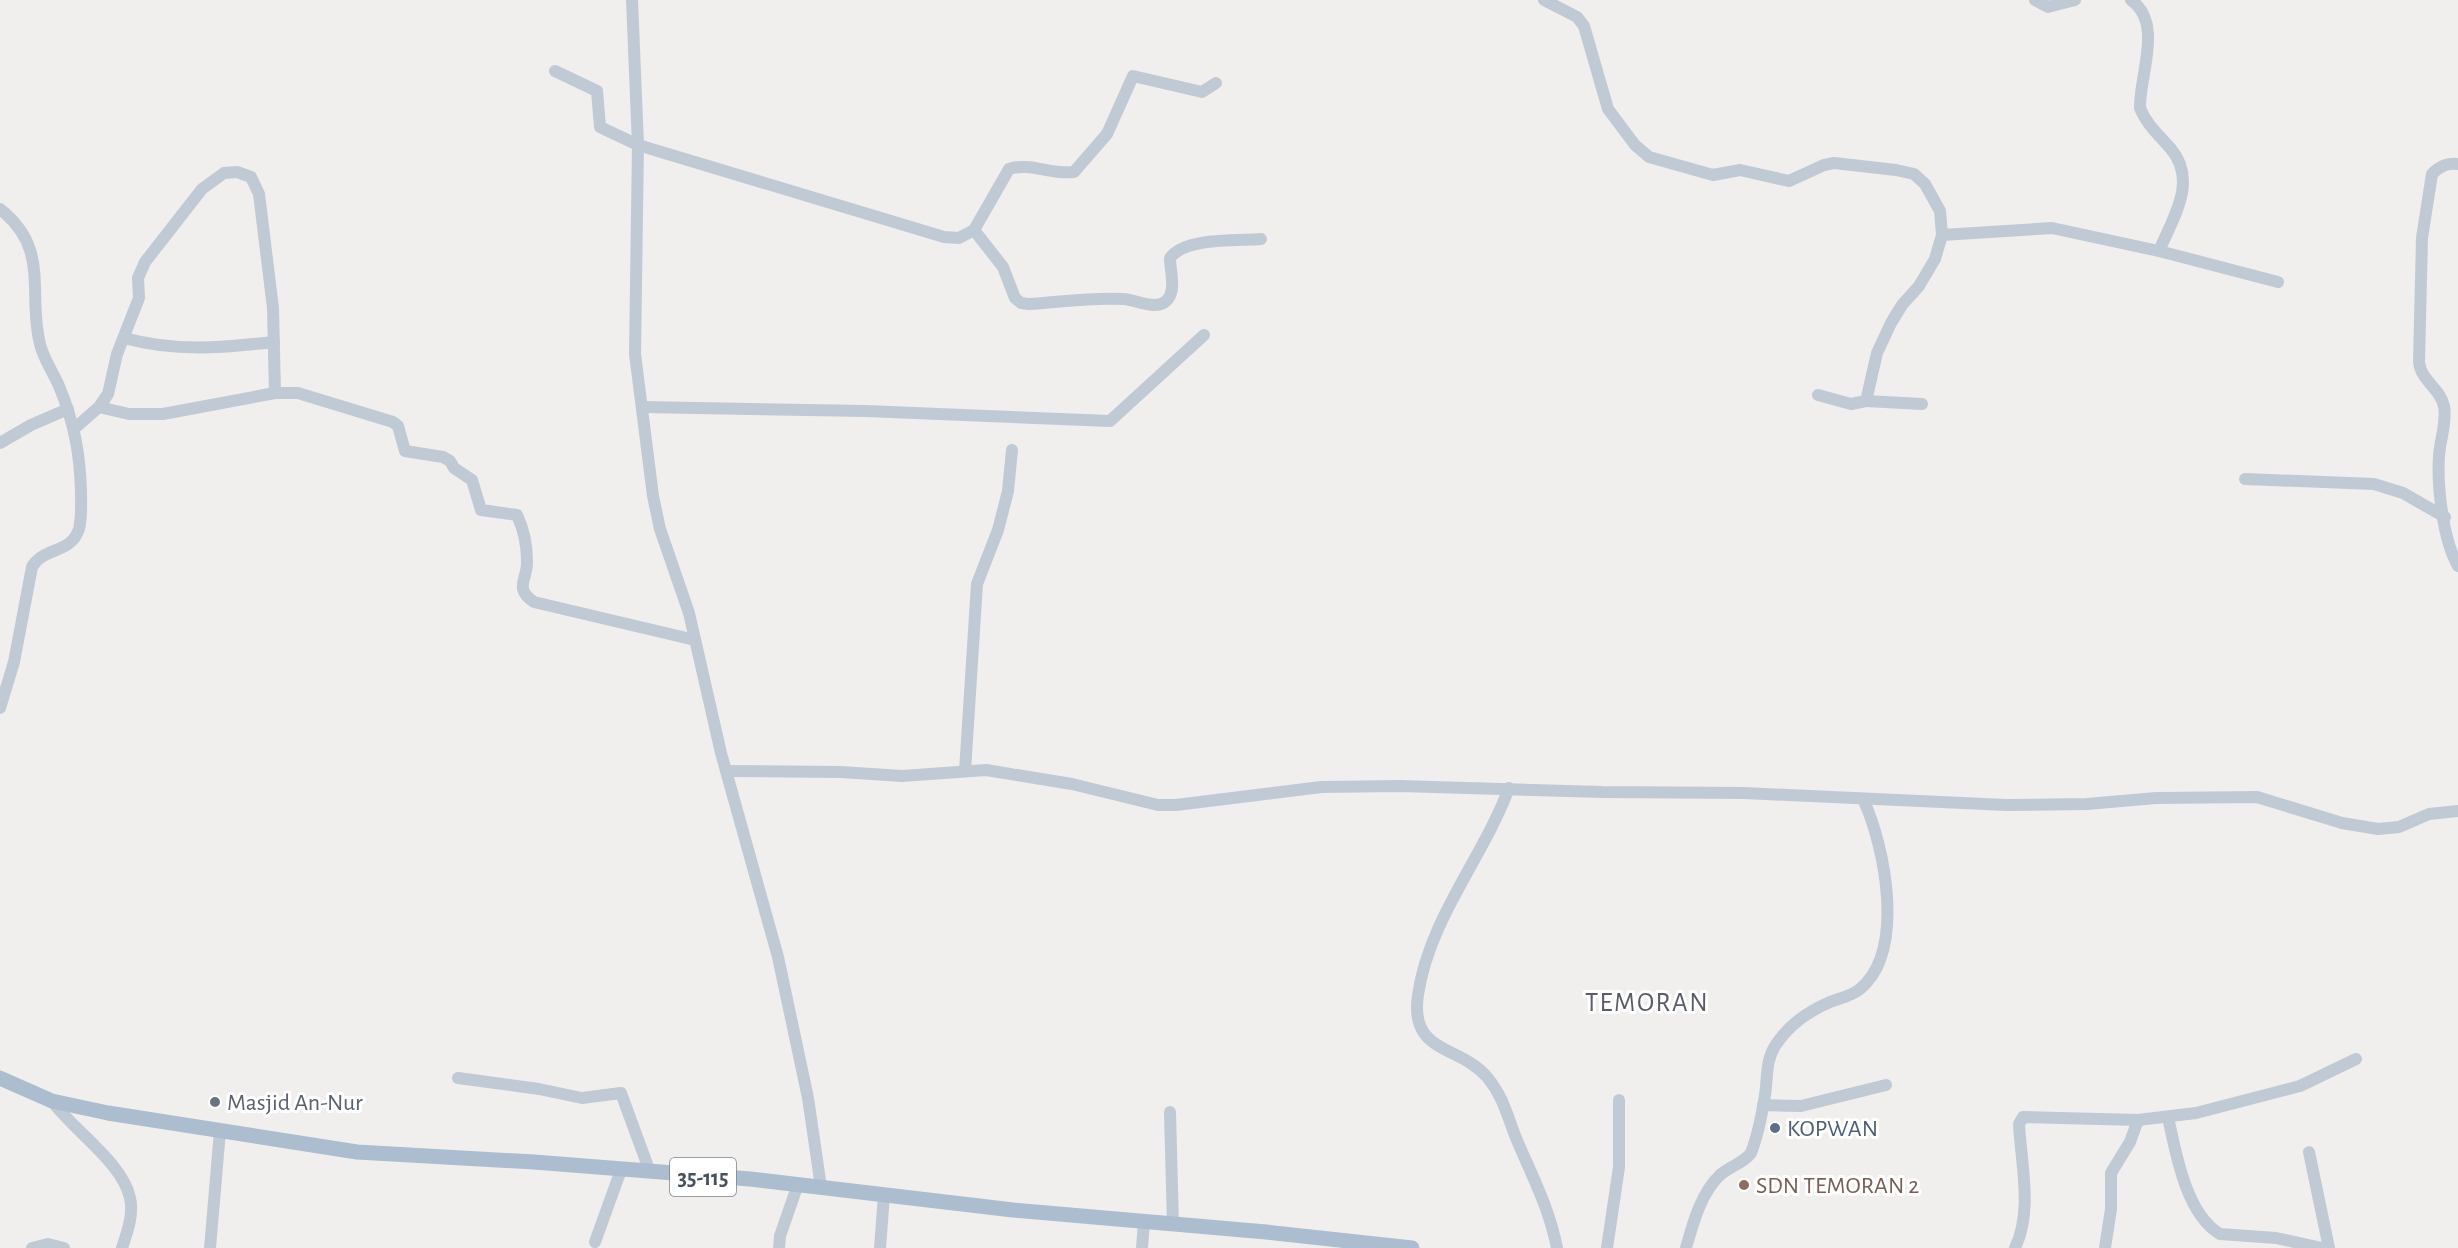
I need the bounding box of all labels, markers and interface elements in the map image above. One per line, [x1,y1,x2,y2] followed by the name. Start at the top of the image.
[1585,989,1709,1016] district label: TEMORAN
[227,1091,363,1115] place label: Masjid An-Nur
[208,1095,222,1109] marker: Masjid An-Nur
[1787,1117,1878,1141] place label: KOPWAN
[1768,1121,1782,1135] marker: KOPWAN
[670,1158,736,1196] road number: 35-115
[1756,1174,1919,1198] place label: SDN TEMORAN 2
[1737,1178,1751,1192] marker: SDN TEMORAN 2

